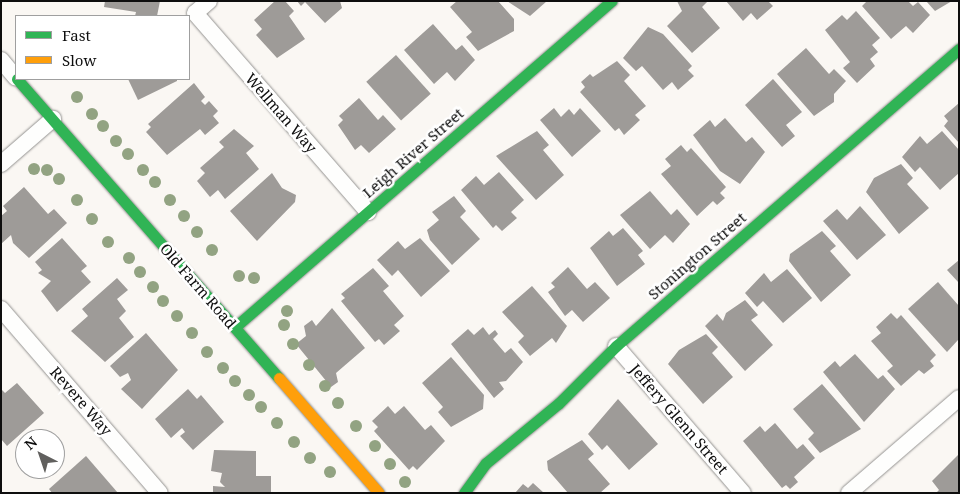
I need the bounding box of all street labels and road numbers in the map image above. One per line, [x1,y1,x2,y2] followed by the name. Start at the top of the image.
[242,70,320,156] street label: Wellman Way
[359,104,467,202] street label: Leigh River Street
[644,209,750,303] street label: Stonington Street
[156,240,240,332] street label: Old Farm Road
[626,360,732,478] street label: Jeffery Glenn Street
[46,363,116,439] street label: Revere Way

